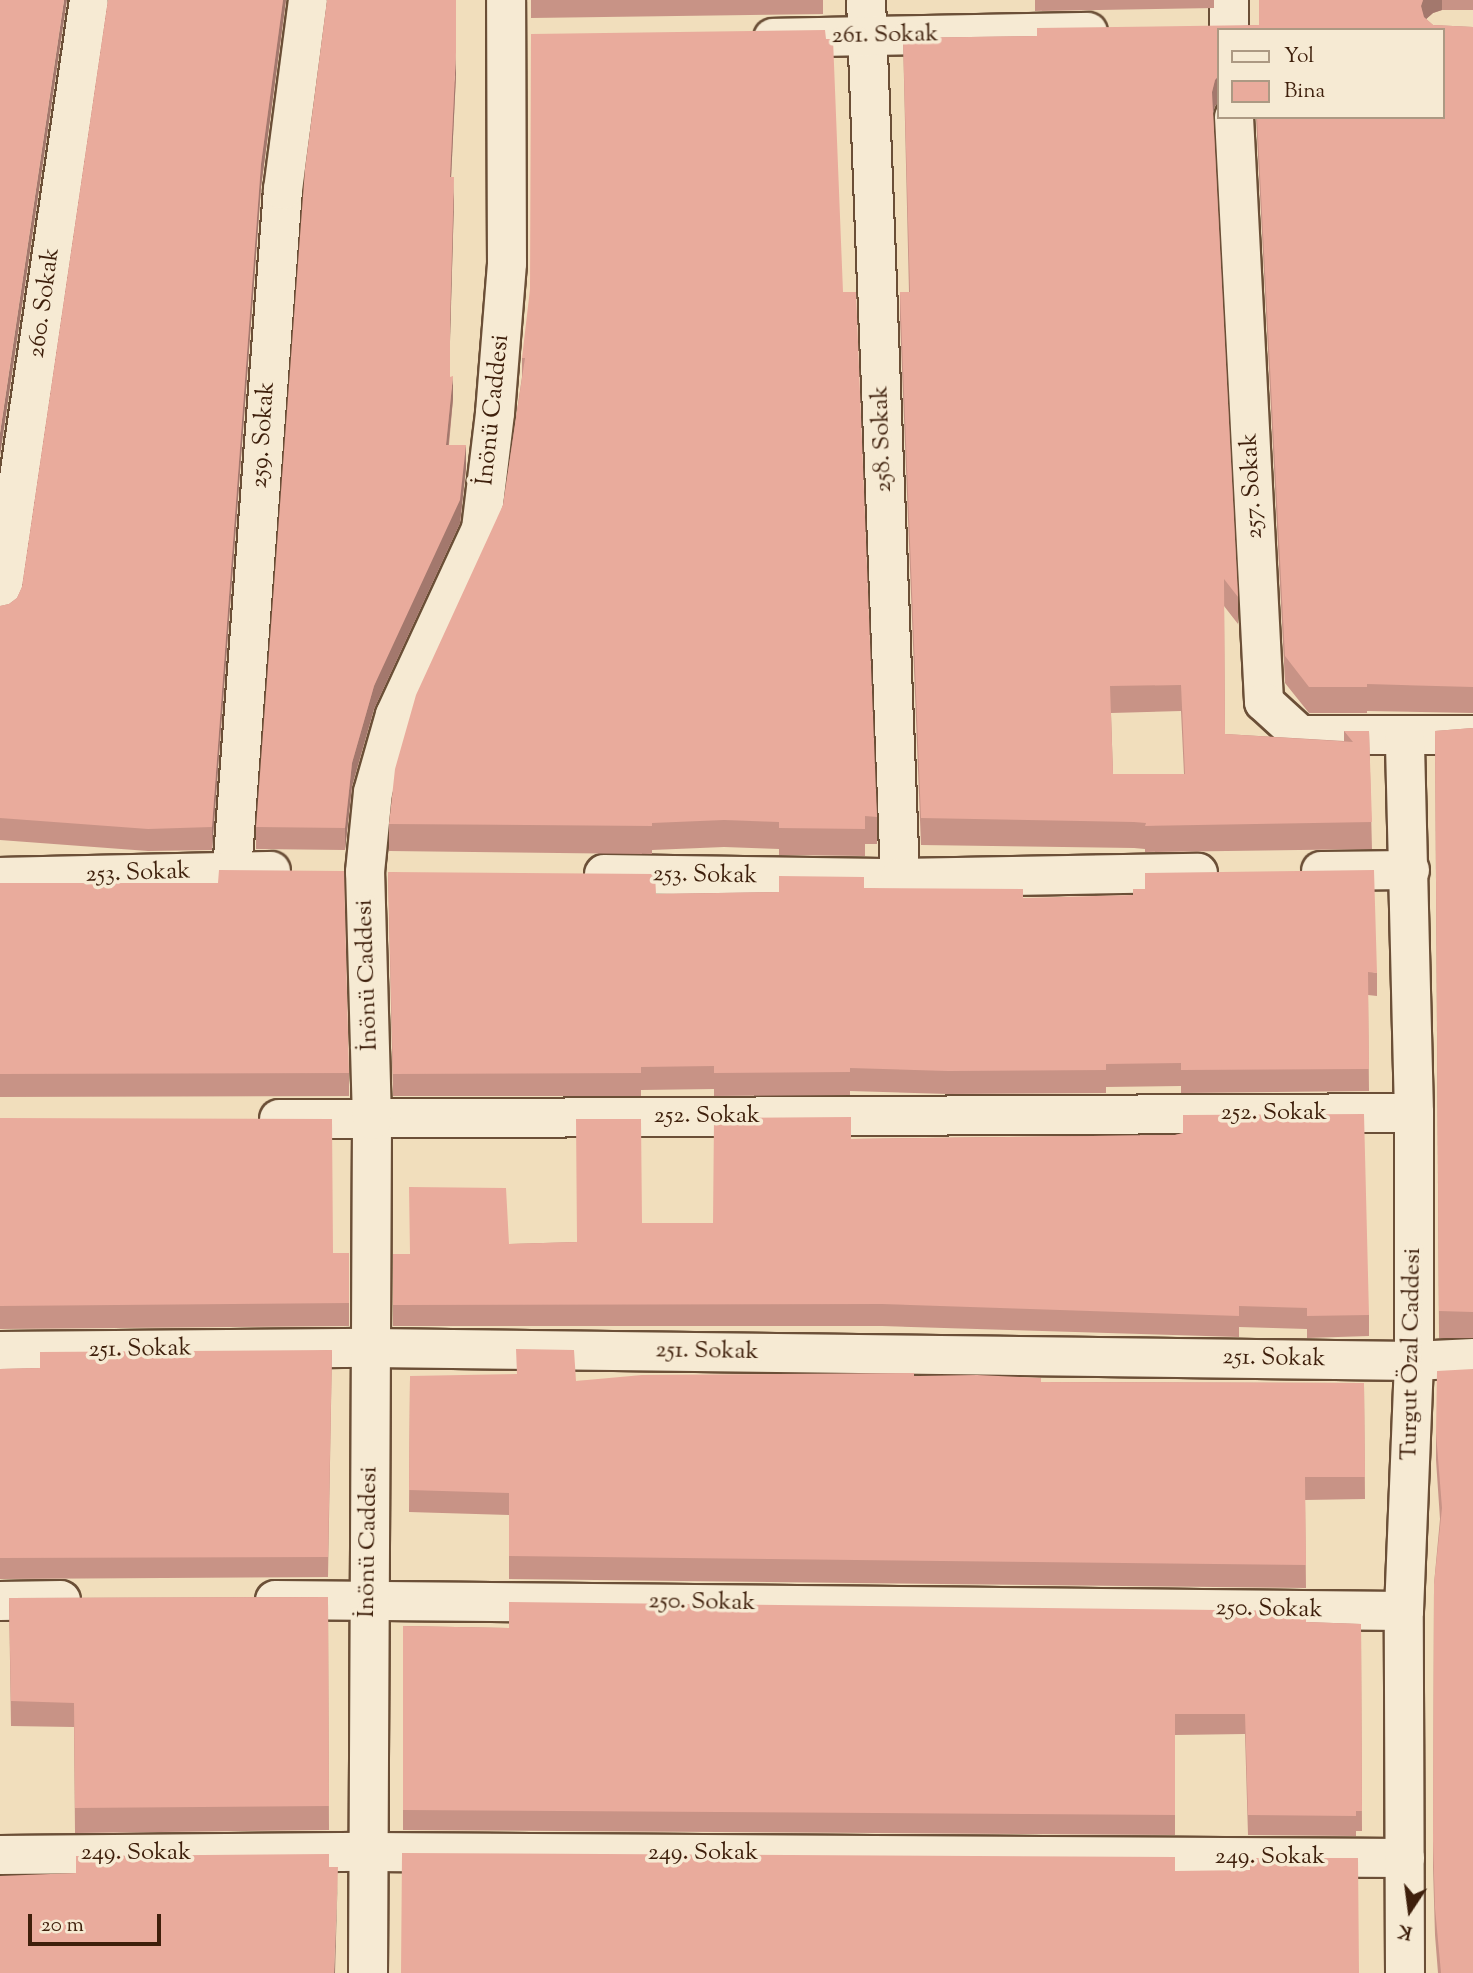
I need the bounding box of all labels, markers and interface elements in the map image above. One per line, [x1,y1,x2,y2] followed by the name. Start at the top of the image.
[831,21,939,51] street label: 261. Sokak
[1218,28,1445,119] legend
[1284,42,1314,72] text: Yol
[1284,77,1325,107] text: Bina
[23,246,67,360] street label: 260. Sokak
[472,333,516,487] street label: İnönü Caddesi
[246,381,282,489] street label: 259. Sokak
[867,385,899,493] street label: 258. Sokak
[1236,432,1270,540] street label: 257. Sokak
[85,858,191,890] street label: 253. Sokak
[652,861,758,891] street label: 253. Sokak
[351,899,385,1051] street label: İnönü Caddesi
[1221,1100,1327,1128] street label: 252. Sokak
[654,1103,760,1131] street label: 252. Sokak
[1396,1247,1428,1461] street label: Turgut Özal Caddesi
[88,1335,192,1365] street label: 251. Sokak
[655,1337,759,1367] street label: 251. Sokak
[1222,1344,1326,1374] street label: 251. Sokak
[353,1466,385,1618] street label: İnönü Caddesi
[648,1588,756,1618] street label: 250. Sokak
[1215,1595,1323,1625] street label: 250. Sokak
[81,1840,191,1868] street label: 249. Sokak
[648,1840,758,1868] street label: 249. Sokak
[1215,1844,1325,1872] street label: 249. Sokak
[1375,1875,1445,1945] north arrow
[32,1899,164,1943] scale bar
[41,1911,84,1941] text: 20 m
[1395,1916,1415,1946] text: K

